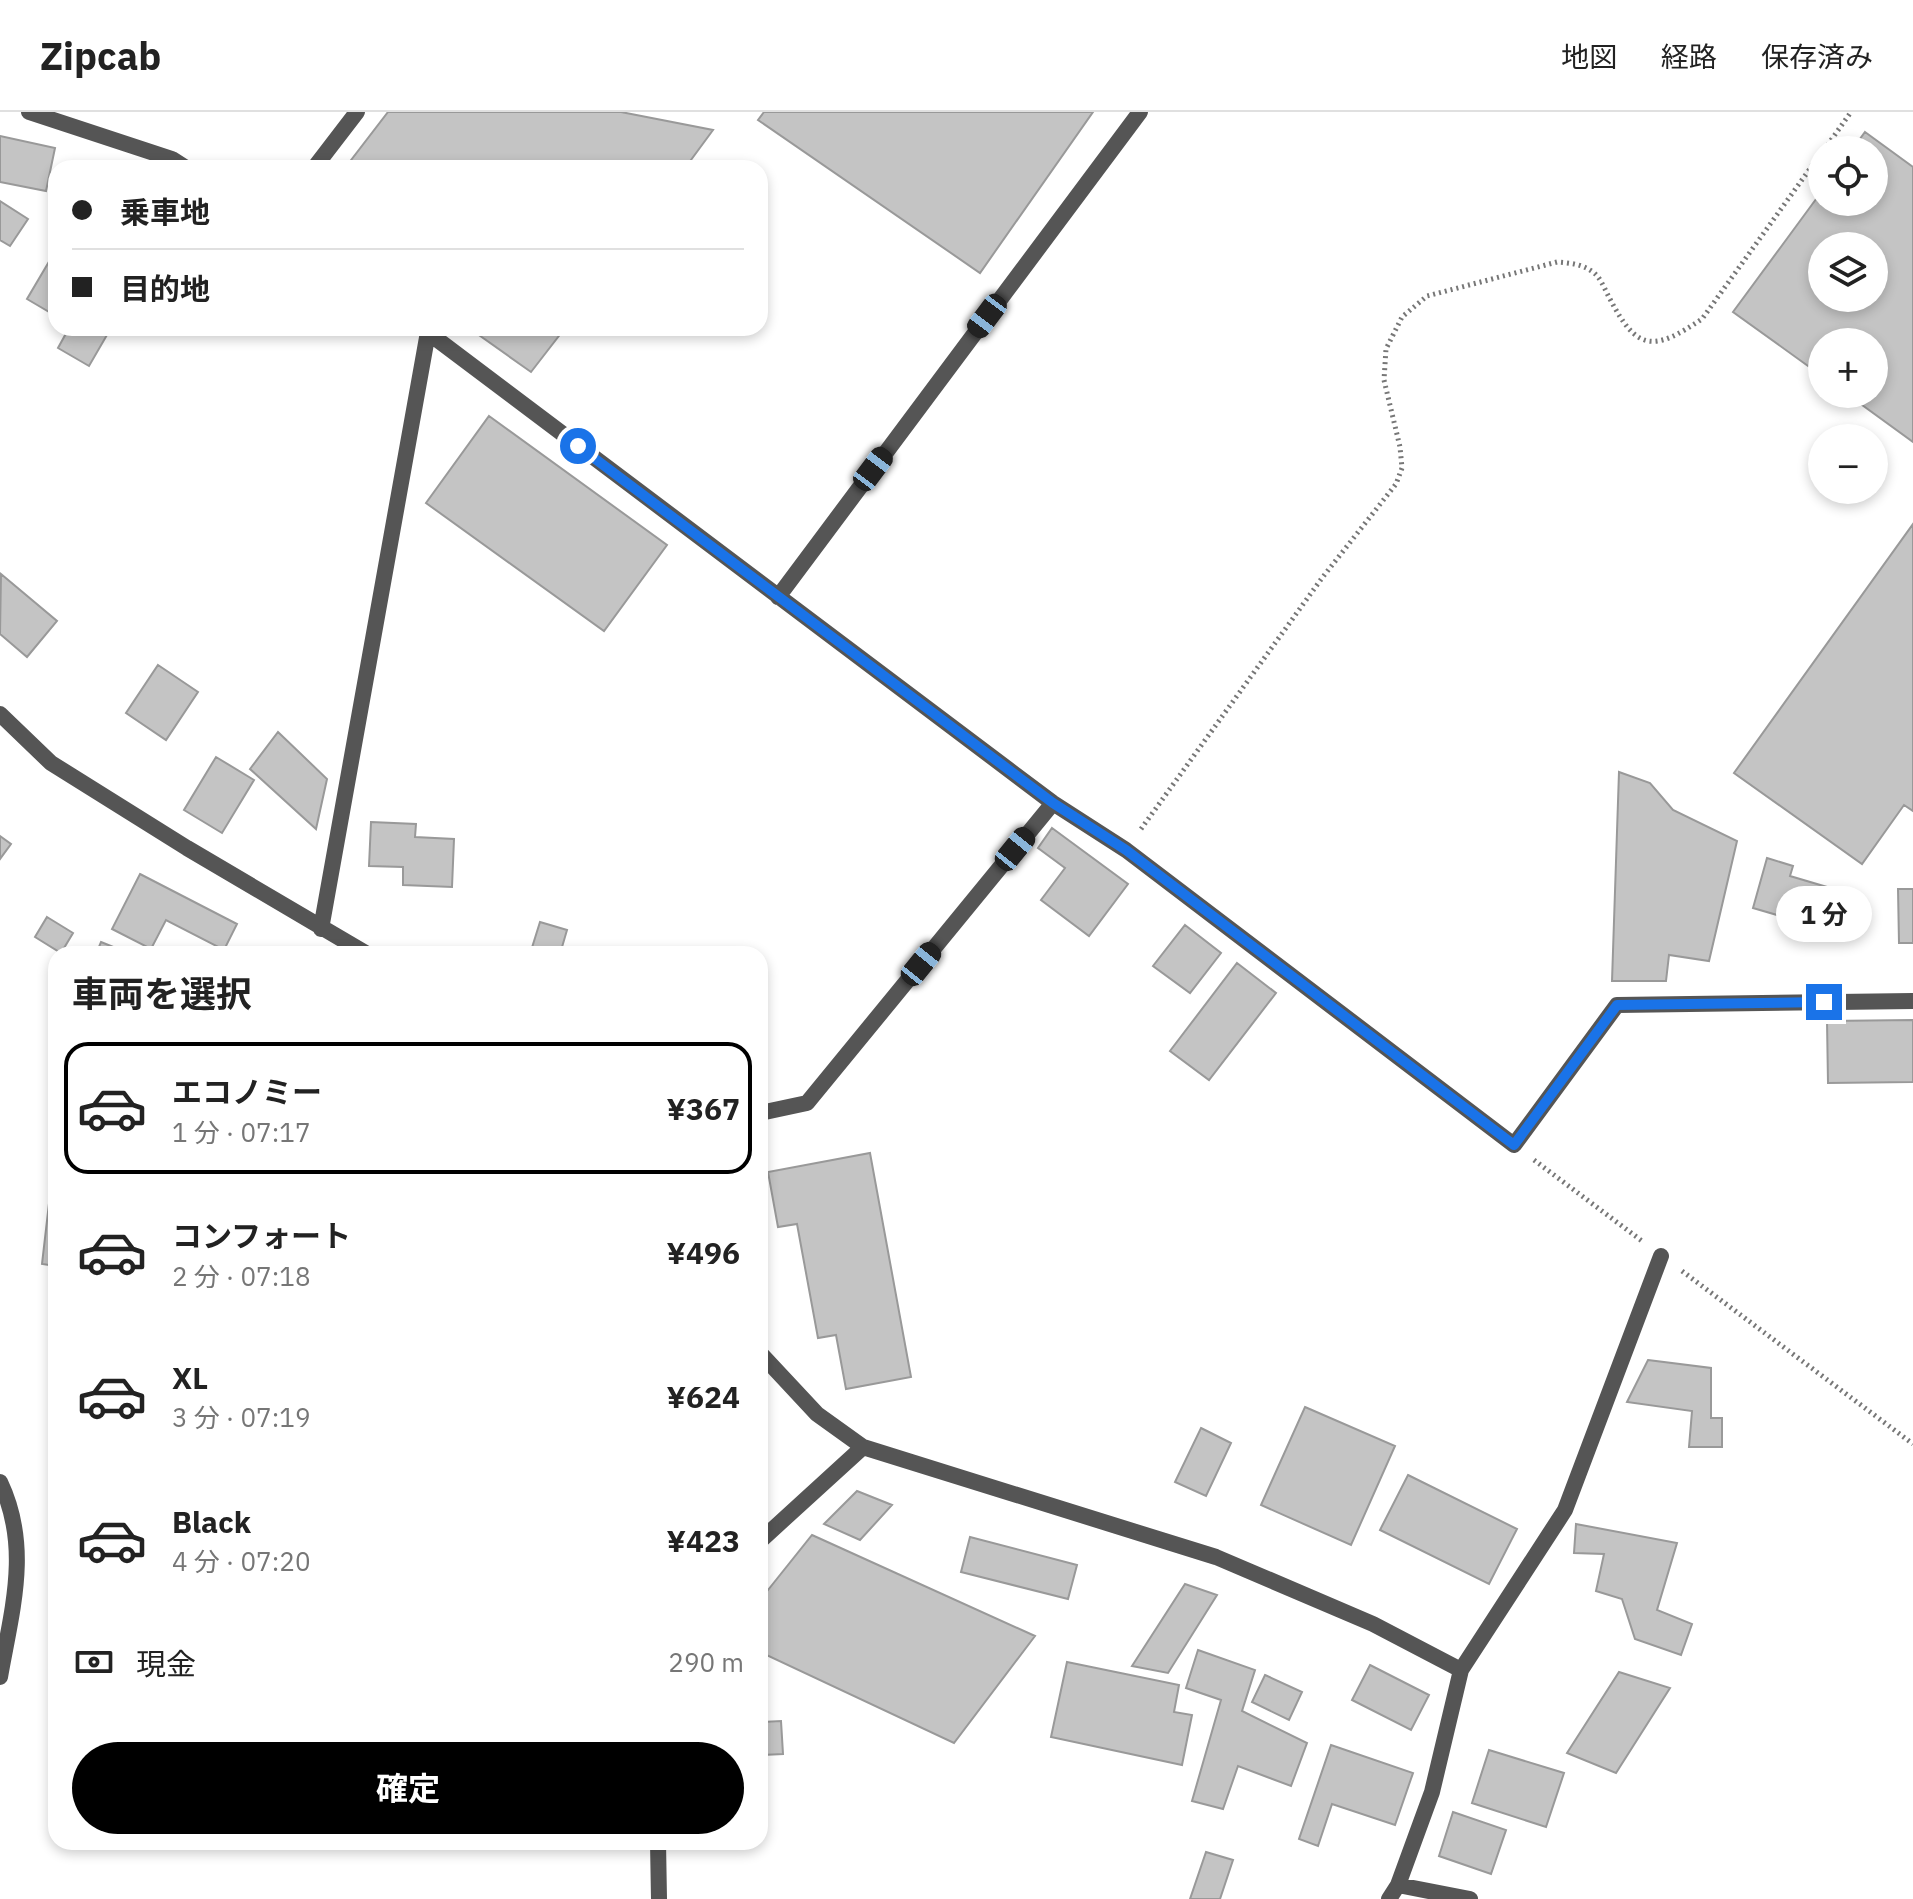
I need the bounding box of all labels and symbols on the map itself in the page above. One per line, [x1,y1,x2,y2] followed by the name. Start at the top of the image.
[963,290,1011,342] car
[560,428,596,464] route start
[849,443,897,495] car
[991,823,1039,875] car
[1776,886,1872,942] callout: 1 分
[897,938,945,990] car
[1806,984,1842,1020] route end

